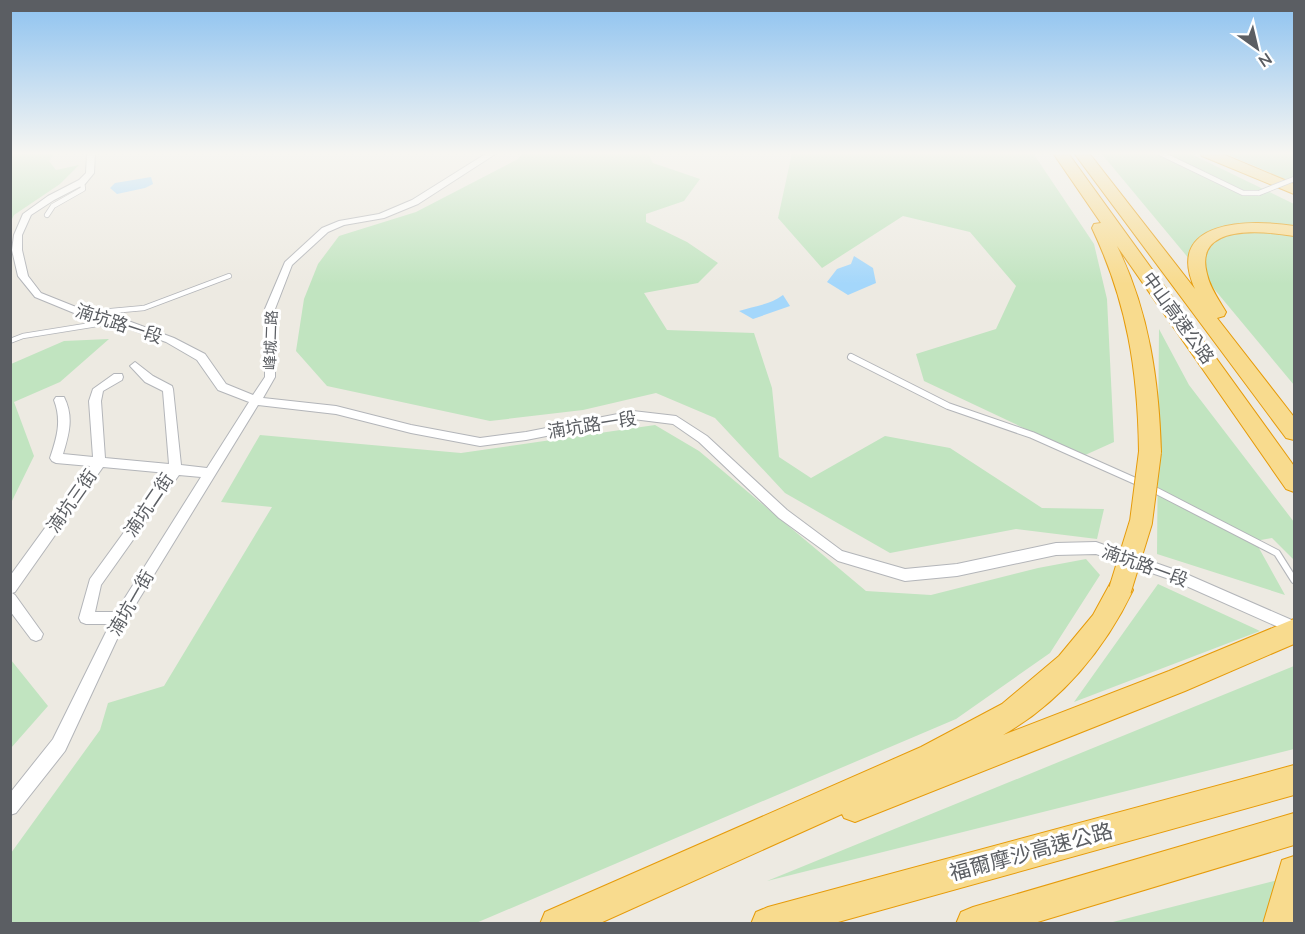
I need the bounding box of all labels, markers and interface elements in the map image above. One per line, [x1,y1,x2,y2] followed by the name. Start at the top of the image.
[1227,18,1287,78] north arrow
[1254,47,1276,72] text: N
[1137,267,1219,369] street label: 中山高速公路
[72,299,166,349] street label: 湳坑路一段
[260,310,282,370] street label: 峰城二路
[546,406,638,444] street label: 湳坑路一段
[42,465,102,537] street label: 湳坑三街
[119,468,179,542] street label: 湳坑二街
[1099,539,1191,593] street label: 湳坑路一段
[103,566,159,640] street label: 湳坑一街
[946,817,1116,887] street label: 福爾摩沙高速公路

